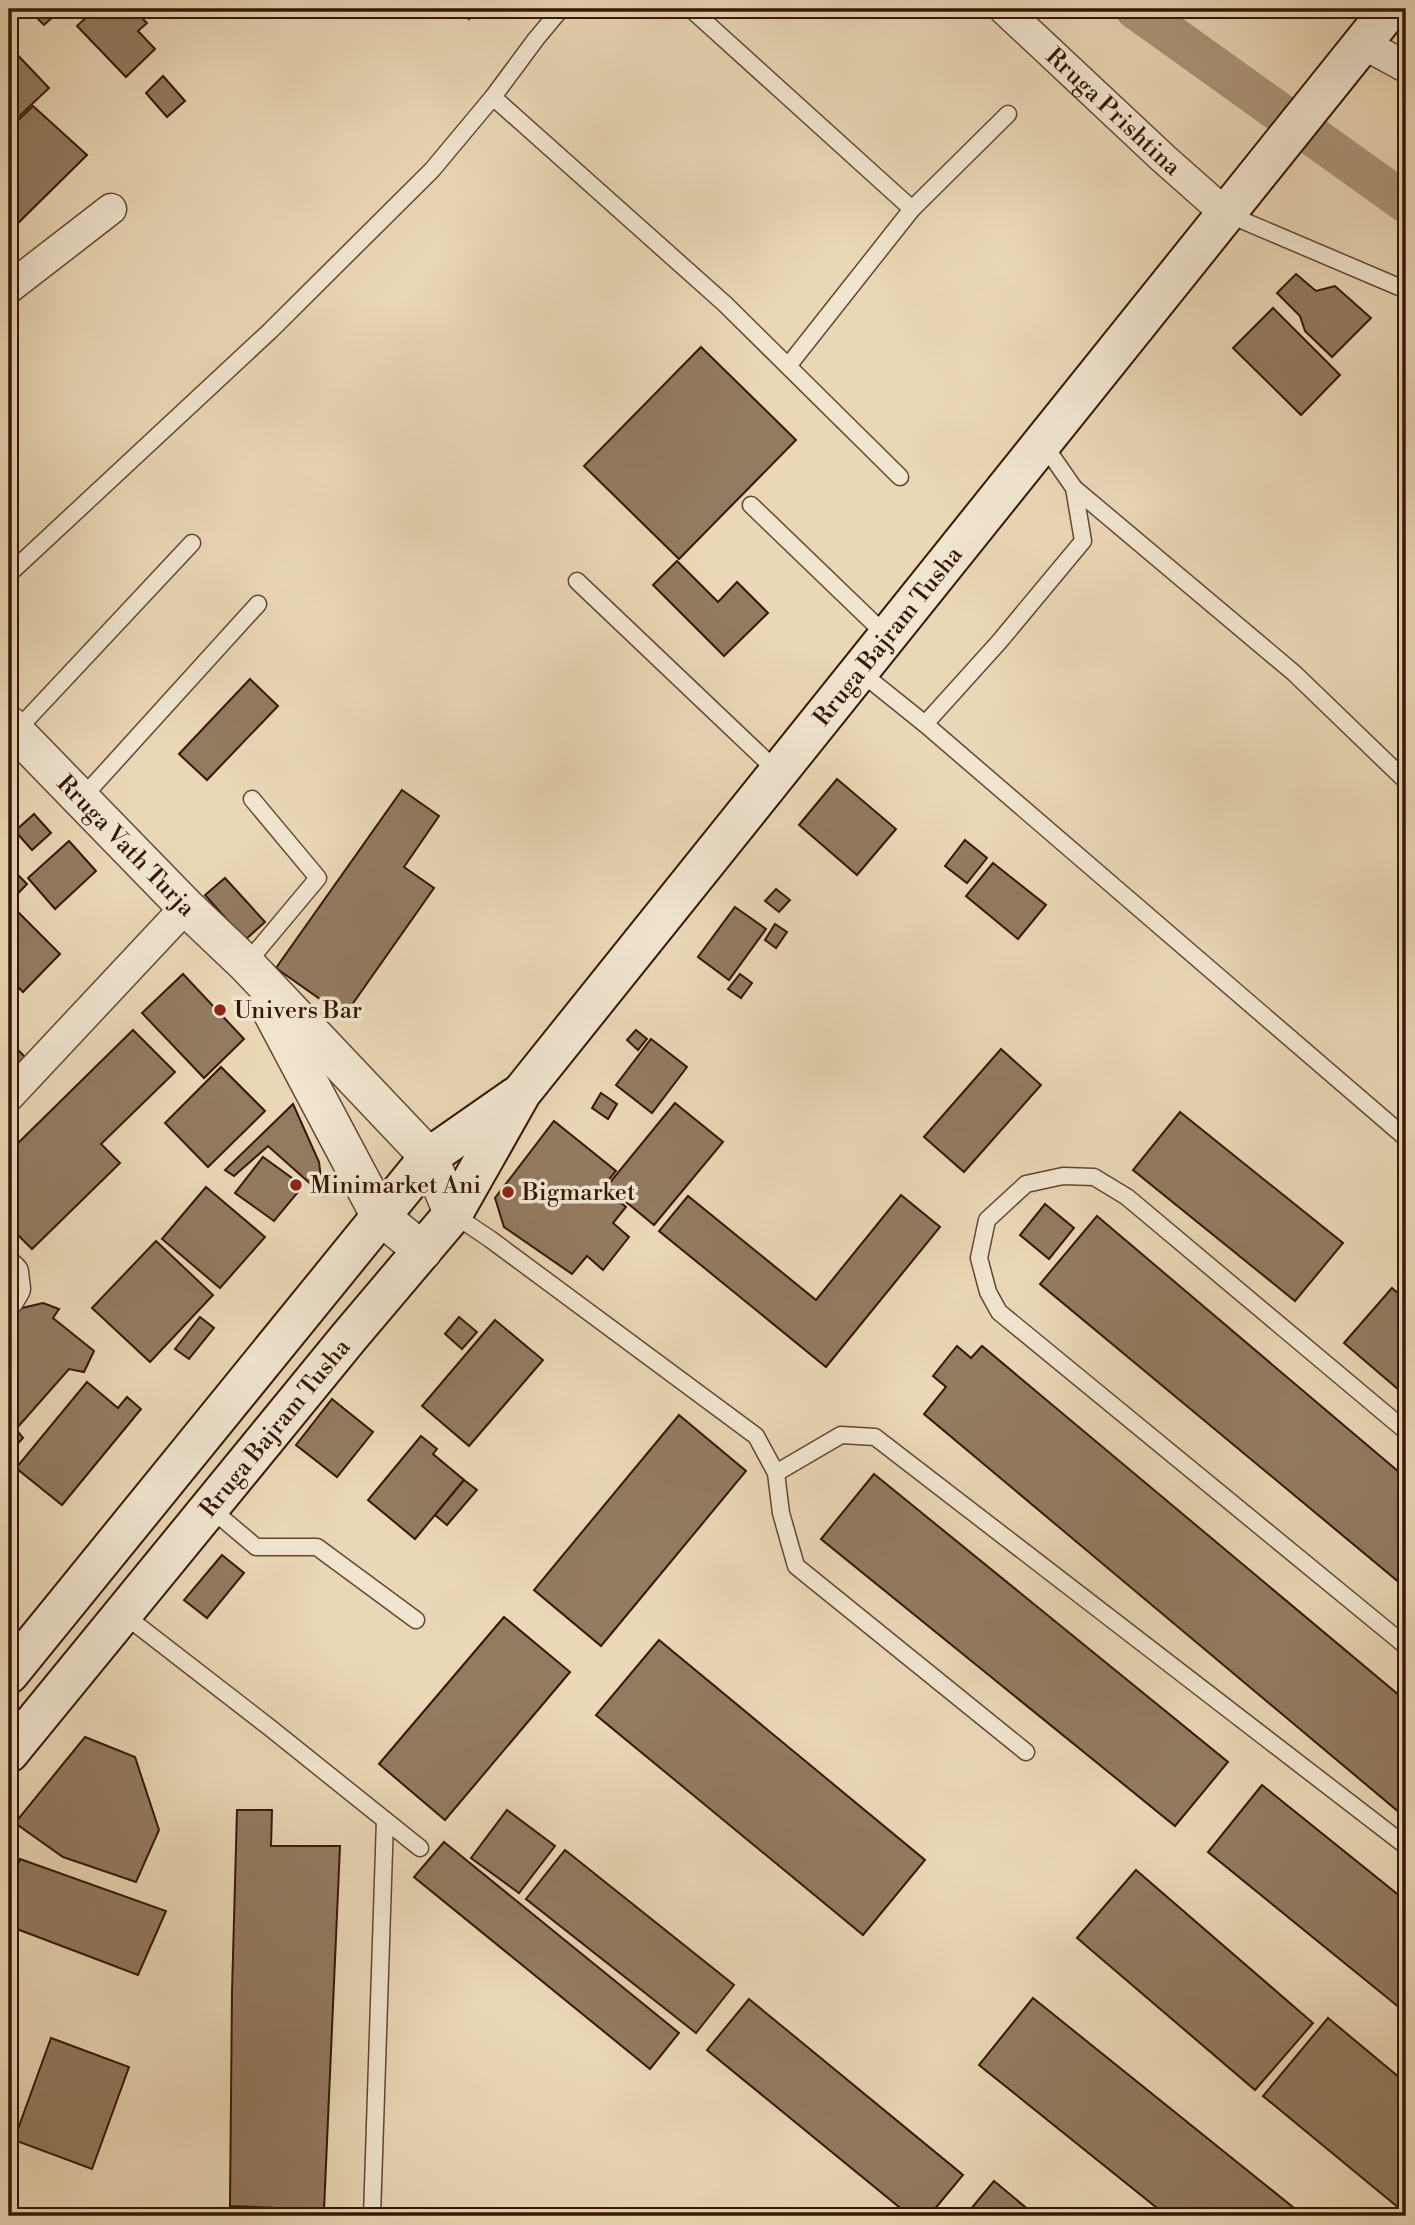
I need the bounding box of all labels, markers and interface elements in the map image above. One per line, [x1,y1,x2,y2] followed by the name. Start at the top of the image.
[1039,42,1187,183] street label: Rruga Prishtina
[807,540,970,732] street label: Rruga Bajram Tusha
[50,769,201,924] street label: Rruga Vath Turja
[234,996,362,1026] place label: Univers Bar
[212,1002,228,1018] marker: Univers Bar
[310,1171,481,1201] place label: Minimarket Ani
[288,1177,304,1193] marker: Minimarket Ani
[521,1178,636,1208] place label: Bigmarket
[500,1184,516,1200] marker: Bigmarket
[194,1332,358,1524] street label: Rruga Bajram Tusha

